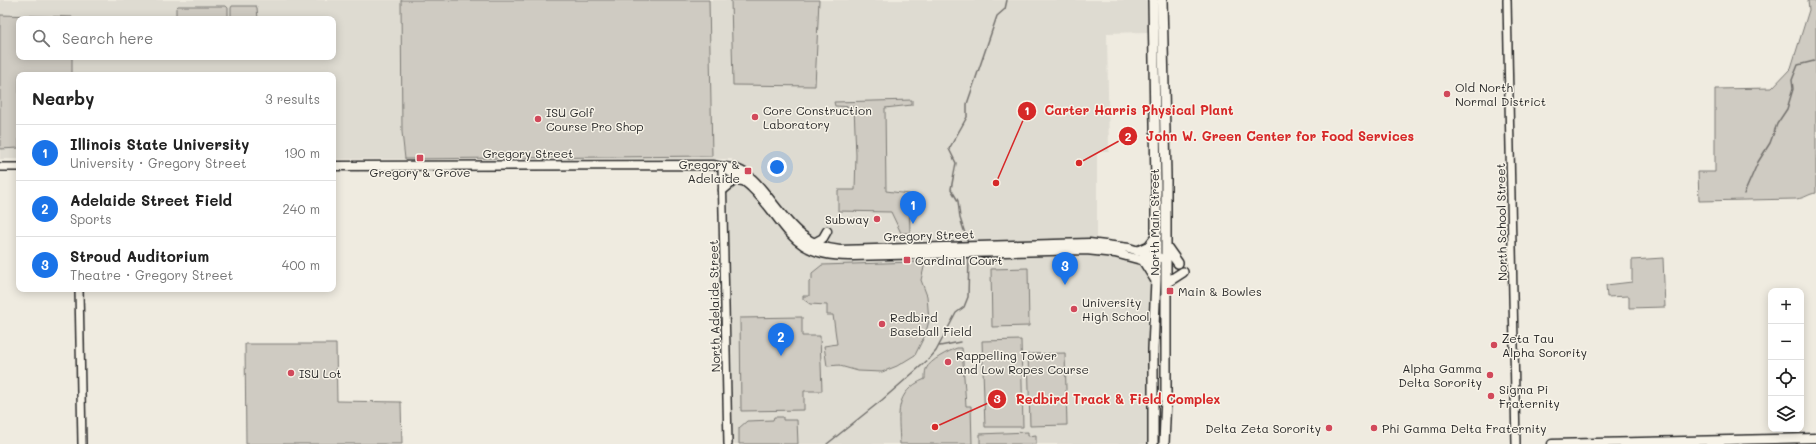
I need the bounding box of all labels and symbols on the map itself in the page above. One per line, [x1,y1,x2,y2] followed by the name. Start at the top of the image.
[1455,79,1546,109] place label: Old North Normal District
[1442,89,1452,99] marker: Old North Normal District
[1017,98,1242,123] callout: Carter Harris Physical Plant
[1045,101,1234,119] text: Carter Harris Physical Plant
[763,102,872,132] place label: Core Construction Laboratory
[1024,102,1030,118] text: 1
[546,104,644,134] place label: ISU Golf Course Pro Shop
[750,112,760,122] marker: Core Construction Laboratory
[533,114,543,124] marker: ISU Golf Course Pro Shop
[1118,124,1422,149] callout: John W. Green Center for Food Services
[1146,127,1414,144] text: John W. Green Center for Food Services
[1125,128,1132,144] text: 2
[483,145,573,161] street label: Gregory Street
[415,153,425,163] marker: Gregory & Grove
[679,156,740,186] place label: Gregory & Adelaide
[767,157,787,177] your location
[1492,163,1510,281] street label: North School Street
[370,164,470,180] place label: Gregory & Grove
[743,166,753,176] marker: Gregory & Adelaide
[1146,168,1162,276] street label: North Main Street
[900,191,926,224] pin: 1
[825,211,869,227] place label: Subway
[872,214,882,224] marker: Subway
[883,225,975,245] street label: Gregory Street
[705,240,723,372] street label: North Adelaide Street
[915,252,1003,268] place label: Cardinal Court
[1052,252,1078,285] pin: 3
[902,255,912,265] marker: Cardinal Court
[1178,283,1262,299] place label: Main & Bowles
[1165,286,1175,296] marker: Main & Bowles
[1082,294,1150,324] place label: University High School
[1069,304,1079,314] marker: University High School
[890,309,972,339] place label: Redbird Baseball Field
[877,319,887,329] marker: Redbird Baseball Field
[768,323,794,356] pin: 2
[1502,330,1587,360] place label: Ζeta Tau Alpha Sorority
[1489,340,1499,350] marker: Ζeta Tau Alpha Sorority
[956,347,1089,377] place label: Rappelling Tower and Low Ropes Course
[943,357,953,367] marker: Rappelling Tower and Low Ropes Course
[1398,360,1482,390] place label: Alpha Gamma Delta Sorority
[299,365,342,381] place label: ISU Lot
[286,368,296,378] marker: ISU Lot
[1485,370,1495,380] marker: Alpha Gamma Delta Sorority
[1499,381,1560,411] place label: Sigma Pi Fraternity
[987,386,1228,411] callout: Redbird Track & Field Complex
[993,390,1001,406] text: 3
[1016,390,1220,407] text: Redbird Track & Field Complex
[1486,391,1496,401] marker: Sigma Pi Fraternity
[1205,420,1321,436] place label: Delta Zeta Sorority
[1382,420,1547,436] place label: Phi Gamma Delta Fraternity
[1324,423,1334,433] marker: Delta Zeta Sorority
[1369,423,1379,433] marker: Phi Gamma Delta Fraternity

